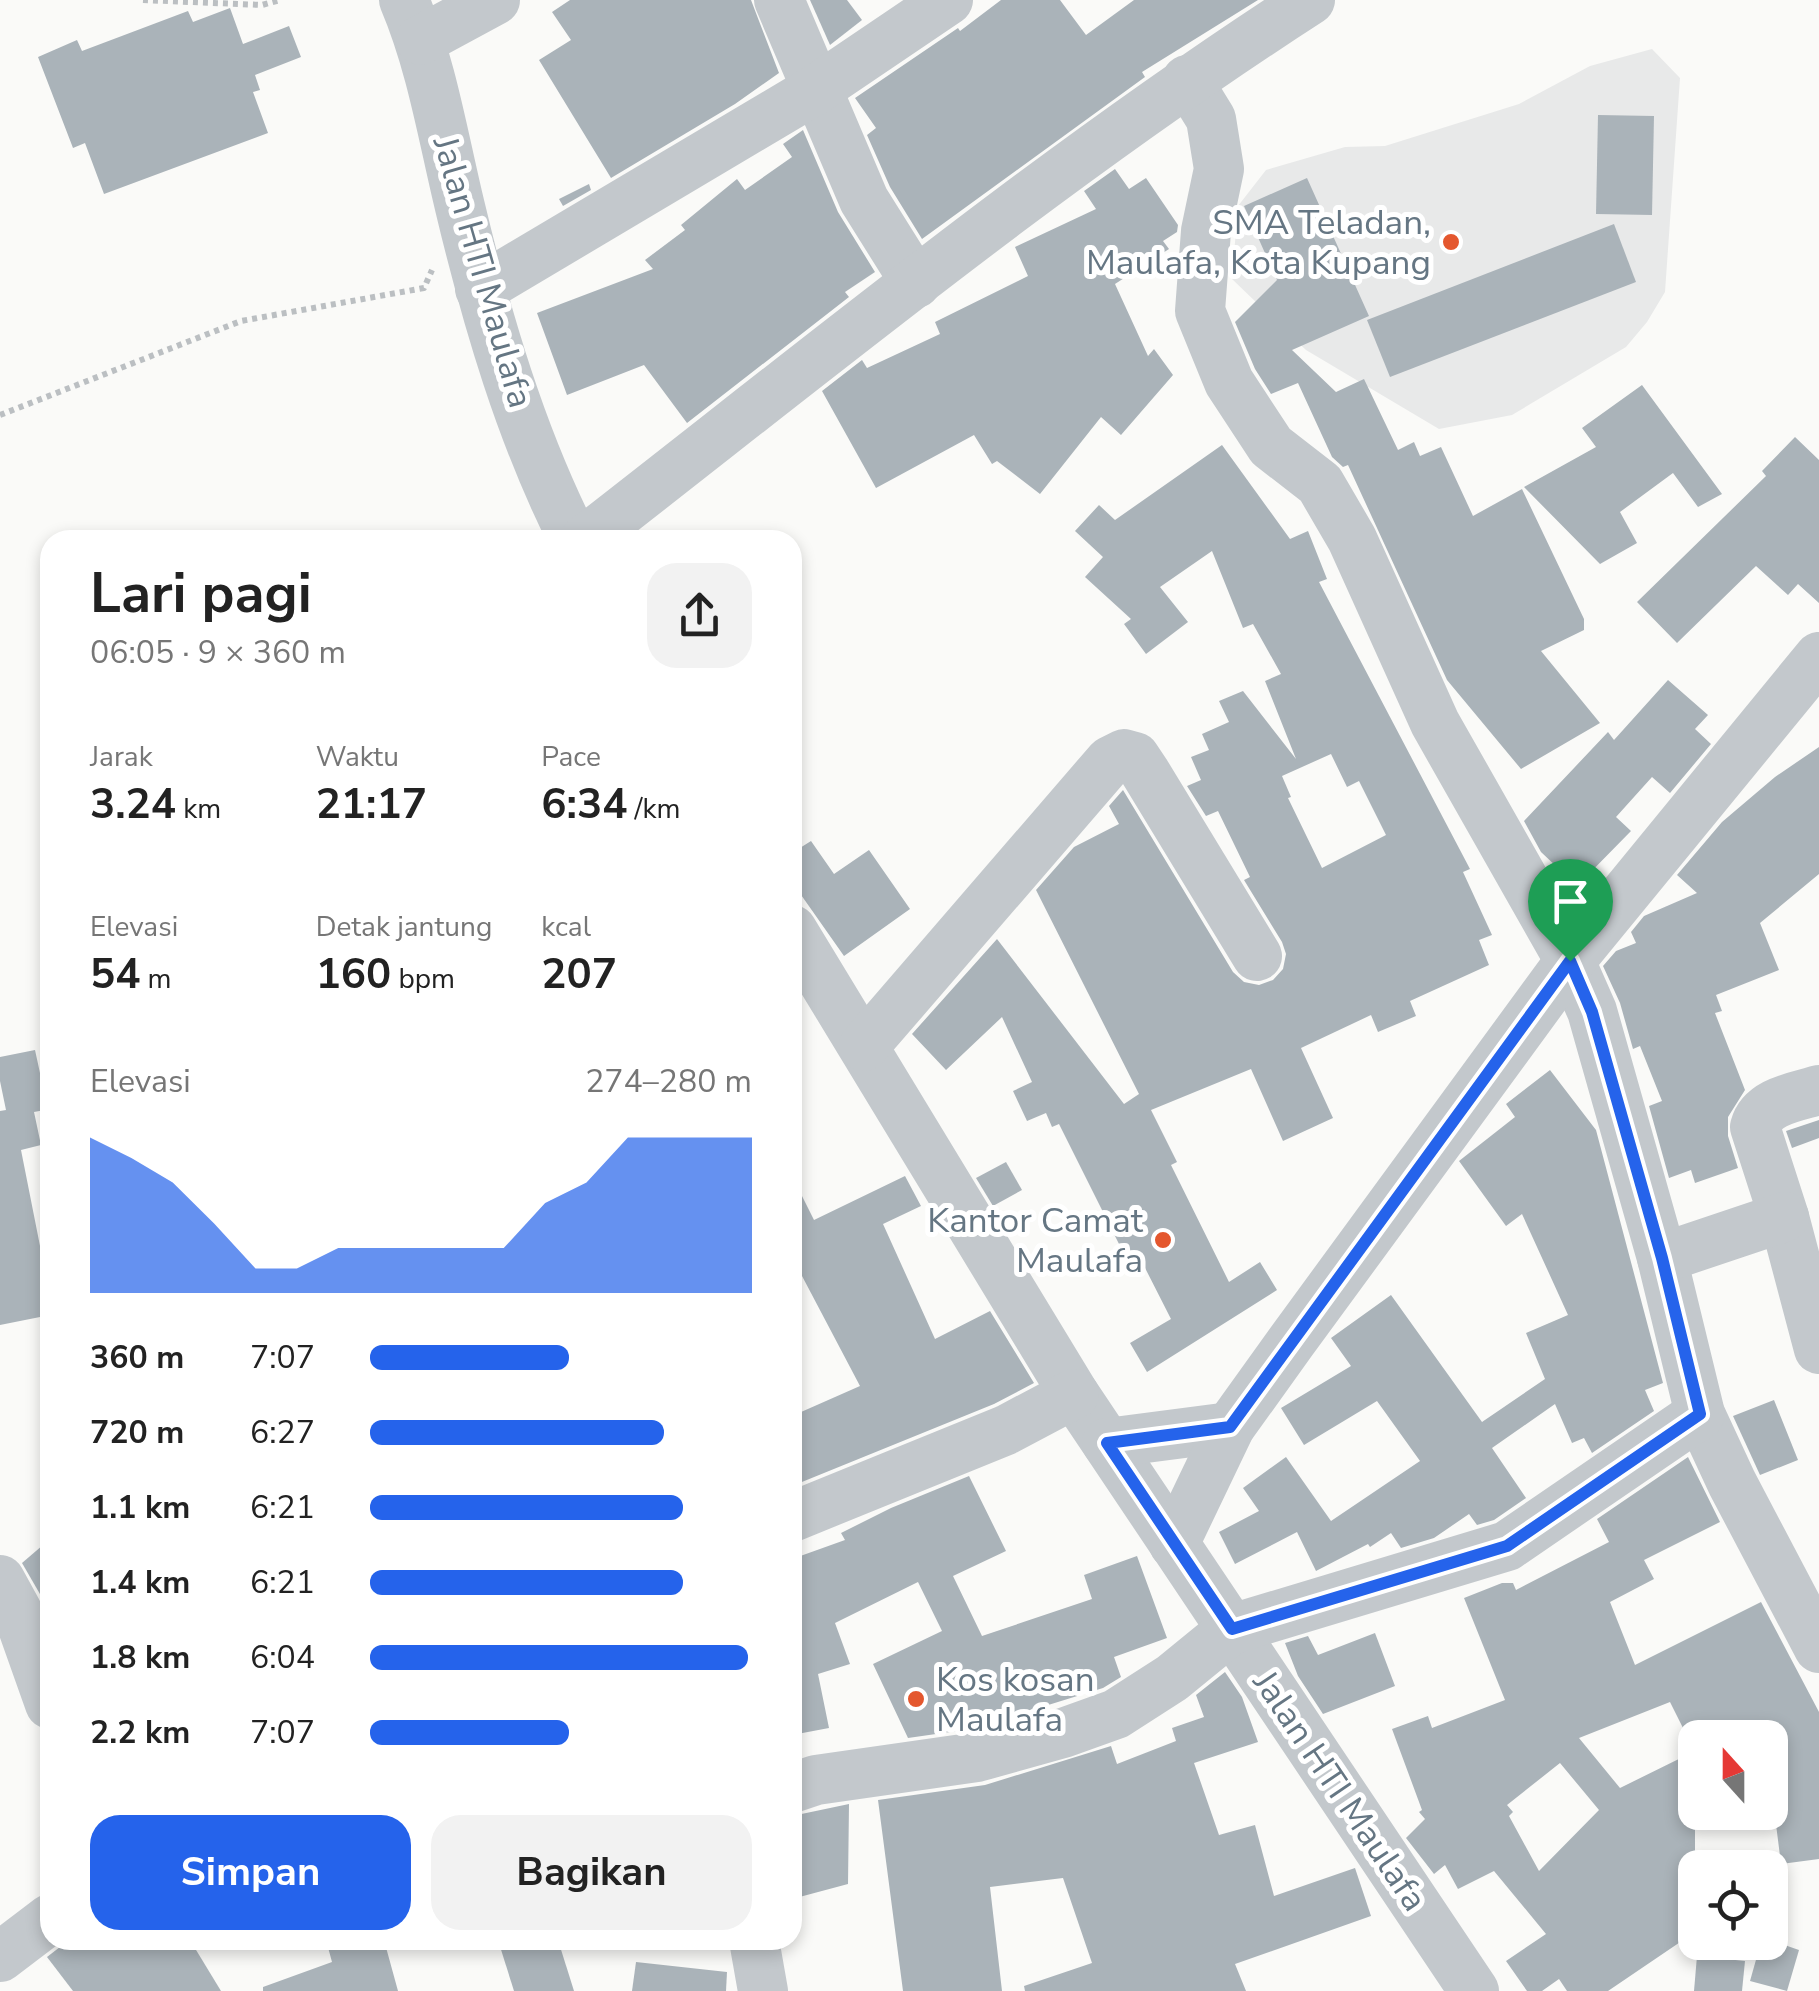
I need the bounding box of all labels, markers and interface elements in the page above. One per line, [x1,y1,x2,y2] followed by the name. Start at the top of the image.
[421,130,544,413] street label: Jalan HTI Maulafa
[1086,199,1431,286] place label: SMA Teladan, Maulafa, Kota Kupang
[1440,231,1462,253] marker: SMA Teladan, Maulafa, Kota Kupang
[90,556,312,631] text: Lari pagi
[647,563,752,668] button: share
[90,631,346,674] text: 06:05 · 9 × 360 m
[90,738,153,776] text: Jarak
[316,738,399,776] text: Waktu
[541,738,601,776] text: Pace
[90,776,176,833] text: 3.24
[316,776,427,833] text: 21:17
[541,776,627,833] text: 6:34
[176,790,221,828] text: km
[627,790,680,828] text: /km
[1528,859,1613,962] pin
[1543,874,1598,929] icon: arrive
[90,908,178,946] text: Elevasi
[316,908,492,946] text: Detak jantung
[541,908,591,946] text: kcal
[90,946,140,1003] text: 54
[316,946,391,1003] text: 160
[541,946,617,1003] text: 207
[140,960,172,998] text: m
[391,960,455,998] text: bpm
[90,1060,191,1103] text: Elevasi
[585,1060,752,1103] text: 274–280 m
[927,1197,1144,1284] place label: Kantor Camat Maulafa
[1152,1229,1174,1251] marker: Kantor Camat Maulafa
[90,1336,184,1379] text: 360 m
[250,1336,315,1379] text: 7:07
[90,1411,184,1454] text: 720 m
[250,1411,315,1454] text: 6:27
[90,1486,190,1529] text: 1.1 km
[250,1486,315,1529] text: 6:21
[90,1561,190,1604] text: 1.4 km
[250,1561,315,1604] text: 6:21
[90,1636,190,1679] text: 1.8 km
[250,1636,315,1679] text: 6:04
[936,1656,1095,1743] place label: Kos kosan Maulafa
[1242,1661,1438,1920] street label: Jalan HTI Maulafa
[905,1688,927,1710] marker: Kos kosan Maulafa
[90,1711,190,1754] text: 2.2 km
[250,1711,315,1754] text: 7:07
[1678,1720,1788,1830] north arrow
[1678,1720,1788,1960] map controls
[90,1815,411,1930] button: Simpan
[431,1815,752,1930] button: Bagikan
[1678,1850,1788,1960] button: locate

